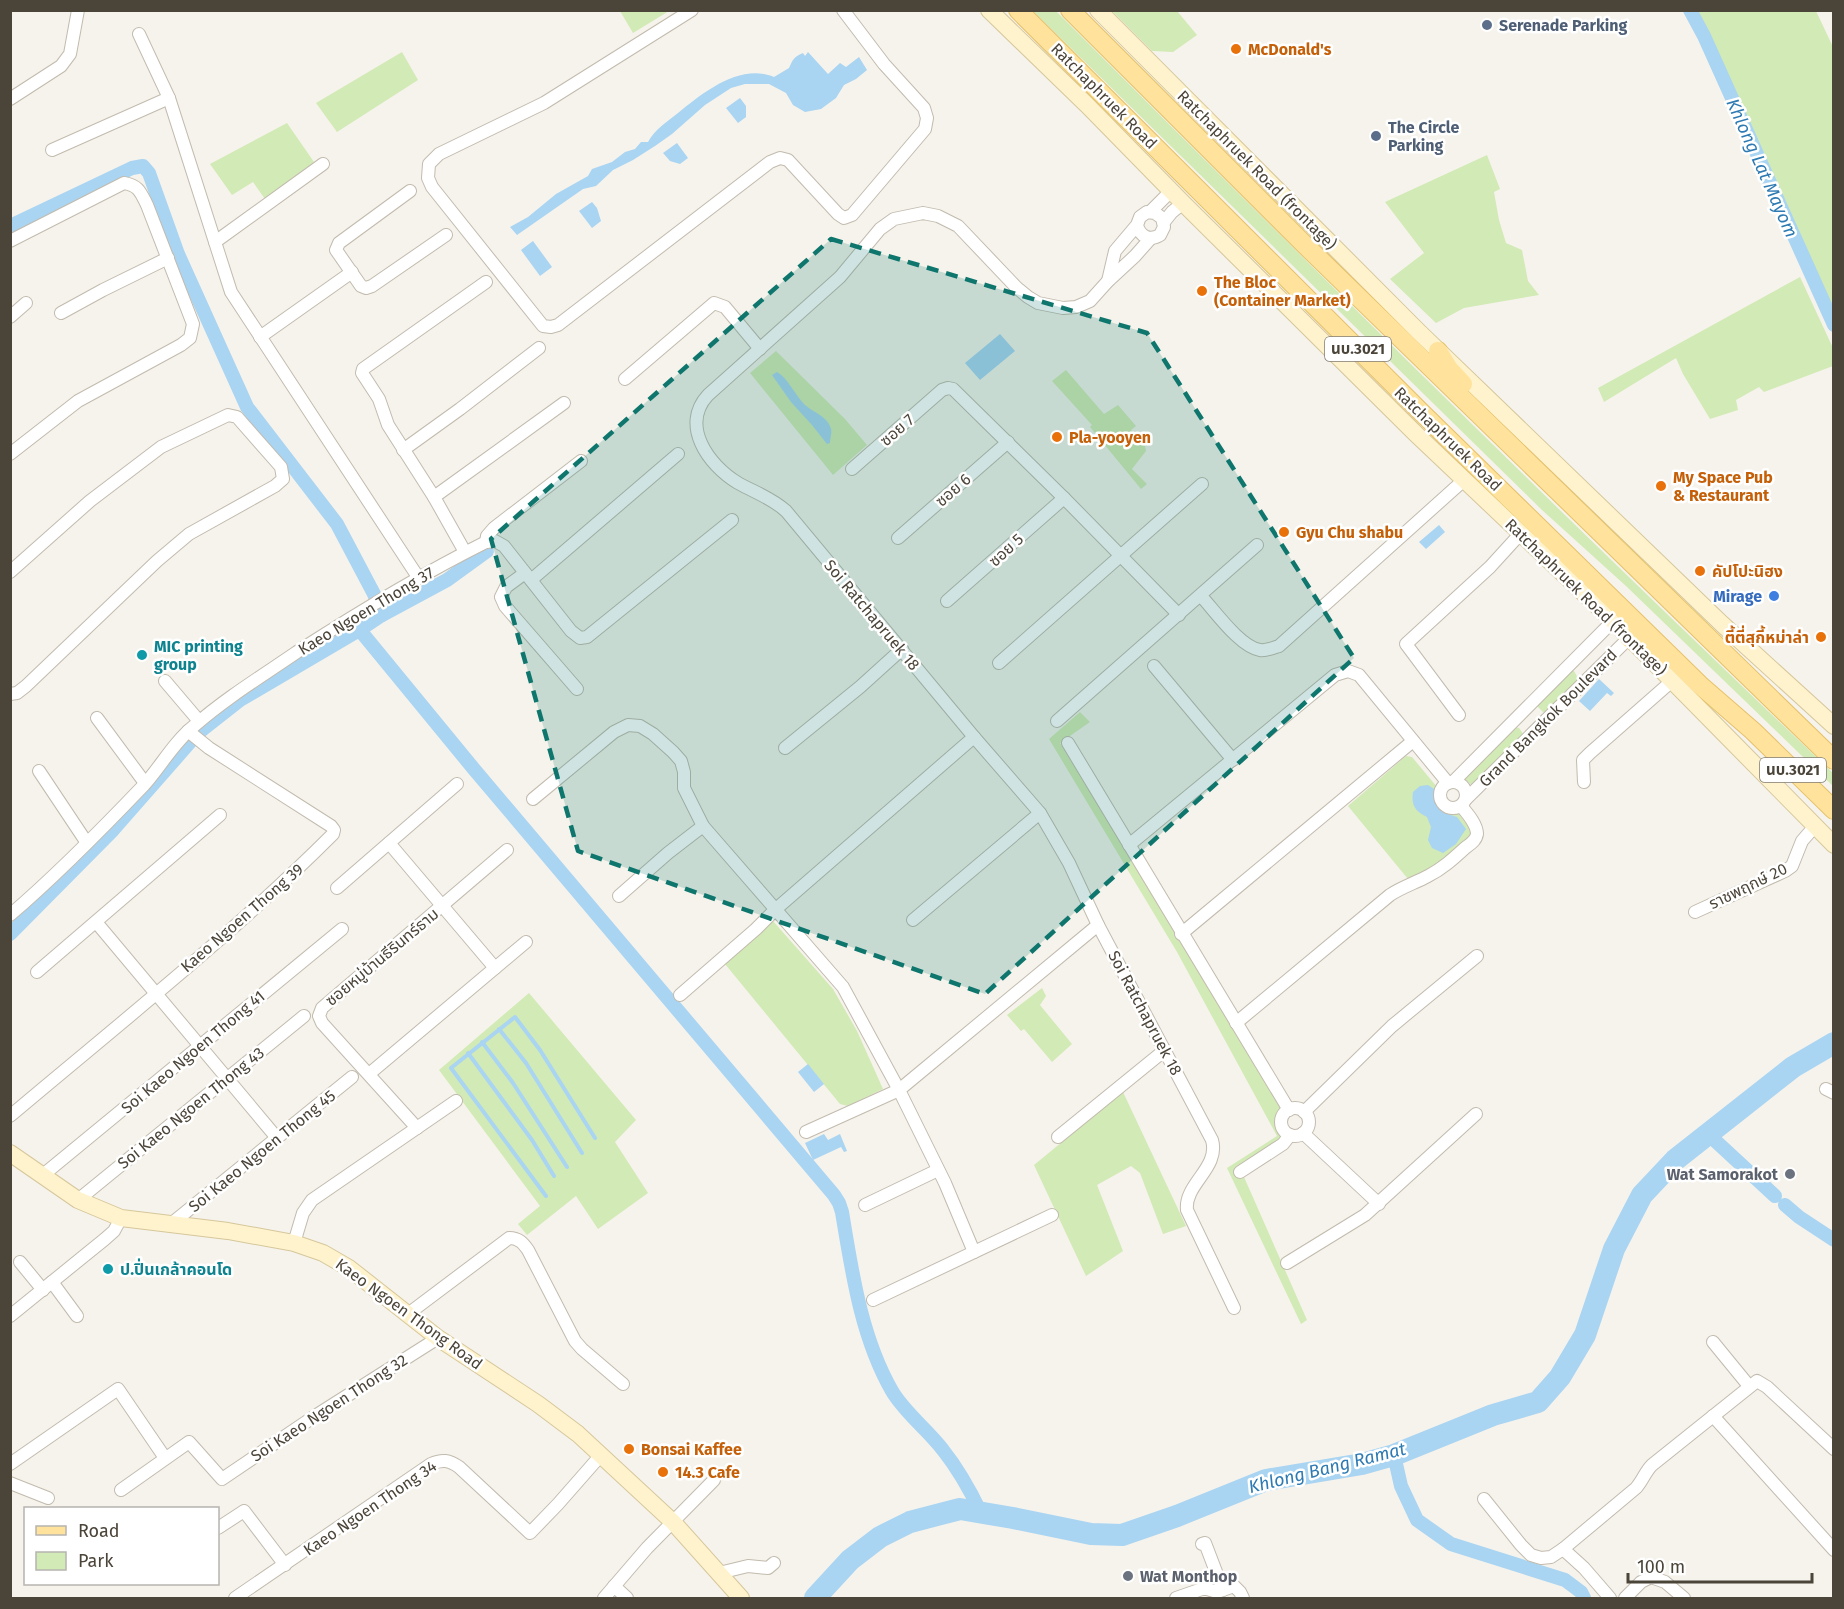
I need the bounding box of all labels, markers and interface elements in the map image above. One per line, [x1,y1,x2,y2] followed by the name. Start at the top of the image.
[1499,16,1628,35] place label: Serenade Parking
[1480,18,1494,32] marker: Serenade Parking
[1047,39,1161,153] street label: Ratchaphruek Road
[1248,40,1332,59] place label: McDonald's
[1229,42,1243,56] marker: McDonald's
[1173,86,1341,254] street label: Ratchaphruek Road (frontage)
[1721,95,1803,241] water label: Khlong Lat Mayom
[1388,118,1459,155] place label: The Circle Parking
[1369,129,1383,143] marker: The Circle Parking
[1214,273,1351,310] place label: The Bloc (Container Market)
[1195,284,1209,298] marker: The Bloc (Container Market)
[1325,337,1391,361] road number: นบ.3021
[1390,383,1506,495] street label: Ratchaphruek Road
[876,410,918,450] street label: ซอย 7
[1069,428,1151,447] place label: Pla-yooyen
[1050,430,1064,444] marker: Pla-yooyen
[1673,468,1773,505] place label: My Space Pub & Restaurant
[932,470,974,510] street label: ซอย 6
[1654,479,1668,493] marker: My Space Pub & Restaurant
[1501,515,1671,679] street label: Ratchaphruek Road (frontage)
[1296,523,1403,542] place label: Gyu Chu shabu
[1277,525,1291,539] marker: Gyu Chu shabu
[985,530,1027,570] street label: ซอย 5
[820,556,924,674] street label: Soi Ratchapruek 18
[1712,562,1783,581] place label: คัปโปะนิฮง
[295,563,437,659] street label: Kaeo Ngoen Thong 37
[1693,564,1707,578] marker: คัปโปะนิฮง
[1713,587,1762,606] place label: Mirage
[1767,589,1781,603] marker: Mirage
[1725,625,1809,647] place label: ตี้ตี่สุกี้หม่าล่า
[1814,630,1828,644] marker: ตี้ตี่สุกี้หม่าล่า
[154,637,243,674] place label: MIC printing group
[1475,645,1621,791] street label: Grand Bangkok Boulevard
[135,648,149,662] marker: MIC printing group
[1760,758,1826,782] road number: นบ.3021
[1706,859,1790,913] street label: ราชพฤกษ์ 20
[177,860,307,976] street label: Kaeo Ngoen Thong 39
[322,904,442,1010] street label: ซอยหมู่บ้านธีรินทร์ธาม
[1104,948,1186,1079] street label: Soi Ratchapruek 18
[117,986,269,1118] street label: Soi Kaeo Ngoen Thong 41
[114,1043,268,1173] street label: Soi Kaeo Ngoen Thong 43
[185,1086,339,1216] street label: Soi Kaeo Ngoen Thong 45
[1667,1165,1779,1184] place label: Wat Samorakot
[1783,1167,1797,1181] marker: Wat Samorakot
[332,1254,486,1374] street label: Kaeo Ngoen Thong Road
[120,1258,232,1279] place label: ป.ปิ่นเกล้าคอนโด
[101,1262,115,1276] marker: ป.ปิ่นเกล้าคอนโด
[247,1350,411,1466] street label: Soi Kaeo Ngoen Thong 32
[1246,1438,1408,1498] water label: Khlong Bang Ramat
[641,1440,742,1459] place label: Bonsai Kaffee
[622,1442,636,1456] marker: Bonsai Kaffee
[300,1456,441,1560] street label: Kaeo Ngoen Thong 34
[675,1463,740,1482] place label: 14.3 Cafe
[656,1465,670,1479] marker: 14.3 Cafe
[24,1507,219,1585] legend
[78,1520,120,1542] text: Road
[1628,1546,1812,1584] scale bar
[78,1550,114,1572] text: Park
[1637,1556,1685,1578] text: 100 m
[1140,1567,1237,1586] place label: Wat Monthop
[1121,1569,1135,1583] marker: Wat Monthop

